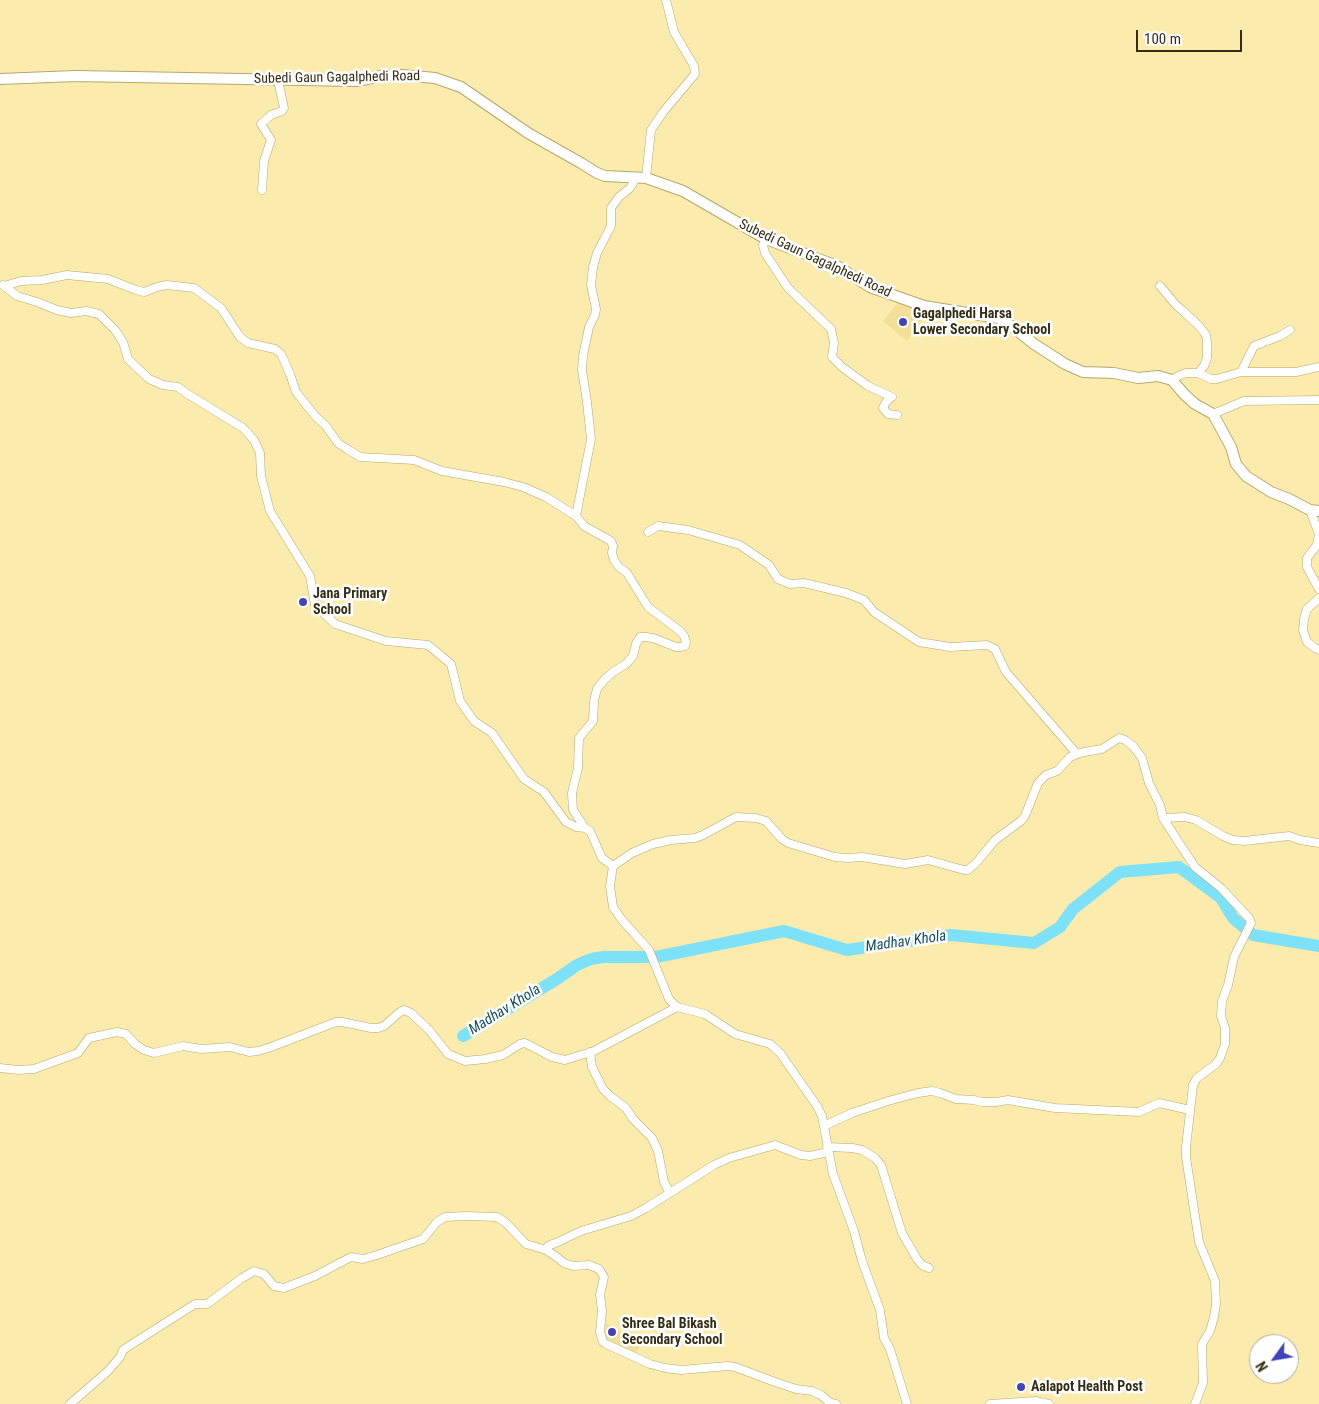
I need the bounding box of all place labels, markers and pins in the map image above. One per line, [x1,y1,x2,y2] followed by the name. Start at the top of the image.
[913,306,1051,338] place label: Gagalphedi Harsa Lower Secondary School
[897,316,909,328] marker: Gagalphedi Harsa Lower Secondary School
[313,586,387,618] place label: Jana Primary School
[297,596,309,608] marker: Jana Primary School
[622,1316,723,1348] place label: Shree Bal Bikash Secondary School
[606,1326,618,1338] marker: Shree Bal Bikash Secondary School
[1031,1379,1143,1395] place label: Aalapot Health Post
[1015,1381,1027,1393] marker: Aalapot Health Post

